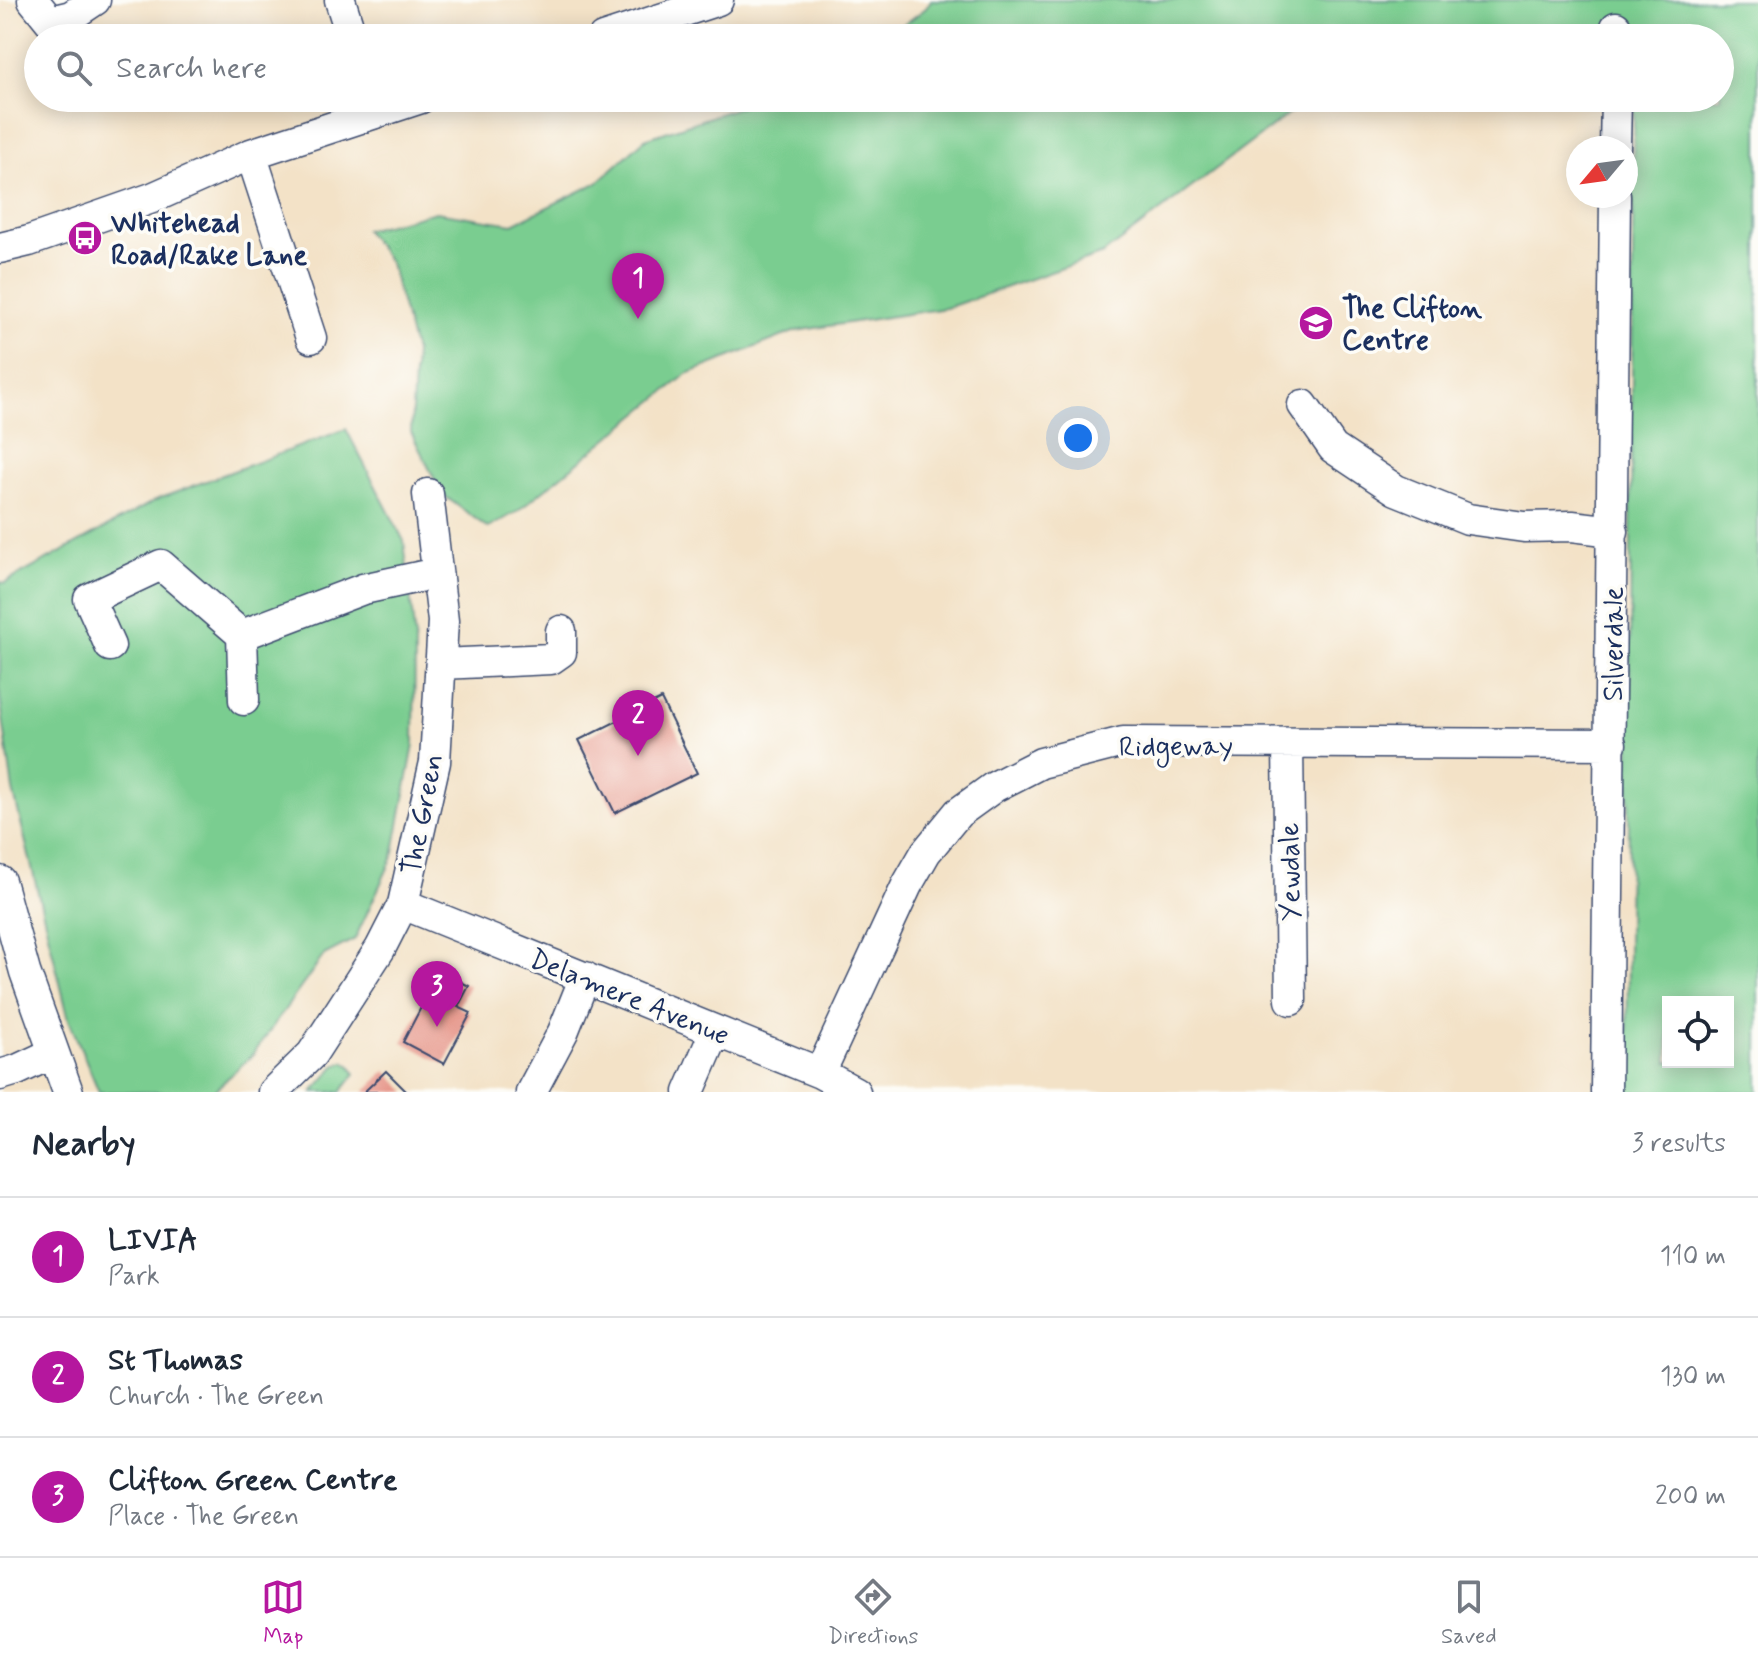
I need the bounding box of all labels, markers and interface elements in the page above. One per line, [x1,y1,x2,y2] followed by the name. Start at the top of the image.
[24,24,1734,112] search box
[52,46,96,90] icon: search
[116,49,267,88] text: Search here
[1566,136,1638,208] north arrow
[111,206,307,275] place label: Whitehead Road/Rake Lane
[66,219,104,257] bus stop icon: Whitehead Road/Rake Lane
[612,253,664,319] pin: 1
[1342,291,1483,360] place label: The Clifton Centre
[1297,304,1335,342] school or university icon: The Clifton Centre
[1058,418,1098,458] your location
[1596,587,1633,701] street label: Silverdale
[612,690,664,756] pin: 2
[1119,728,1234,769] street label: Ridgeway
[394,751,453,878] street label: The Green
[1272,822,1311,922] street label: Yewdale
[524,941,734,1055] street label: Delamere Avenue
[411,961,463,1027] pin: 3
[1662,996,1734,1068] map controls
[1662,996,1734,1068] button: locate
[32,1122,136,1167] text: Nearby
[1632,1127,1726,1161] text: 3 results
[108,1221,198,1260] text: LIVIA
[52,1240,64,1274] text: 1
[1660,1240,1726,1274] text: 110 m
[108,1260,160,1294] text: Park
[108,1341,243,1380] text: St Thomas
[52,1360,64,1394] text: 2
[1660,1360,1726,1394] text: 130 m
[108,1380,324,1414] text: Church · The Green
[108,1461,397,1500] text: Clifton Green Centre
[52,1480,64,1514] text: 3
[1655,1480,1726,1514] text: 200 m
[108,1500,299,1534] text: Place · The Green
[261,1575,305,1651] tab: Map
[828,1575,918,1651] tab: Directions
[1441,1575,1497,1651] tab: Saved

